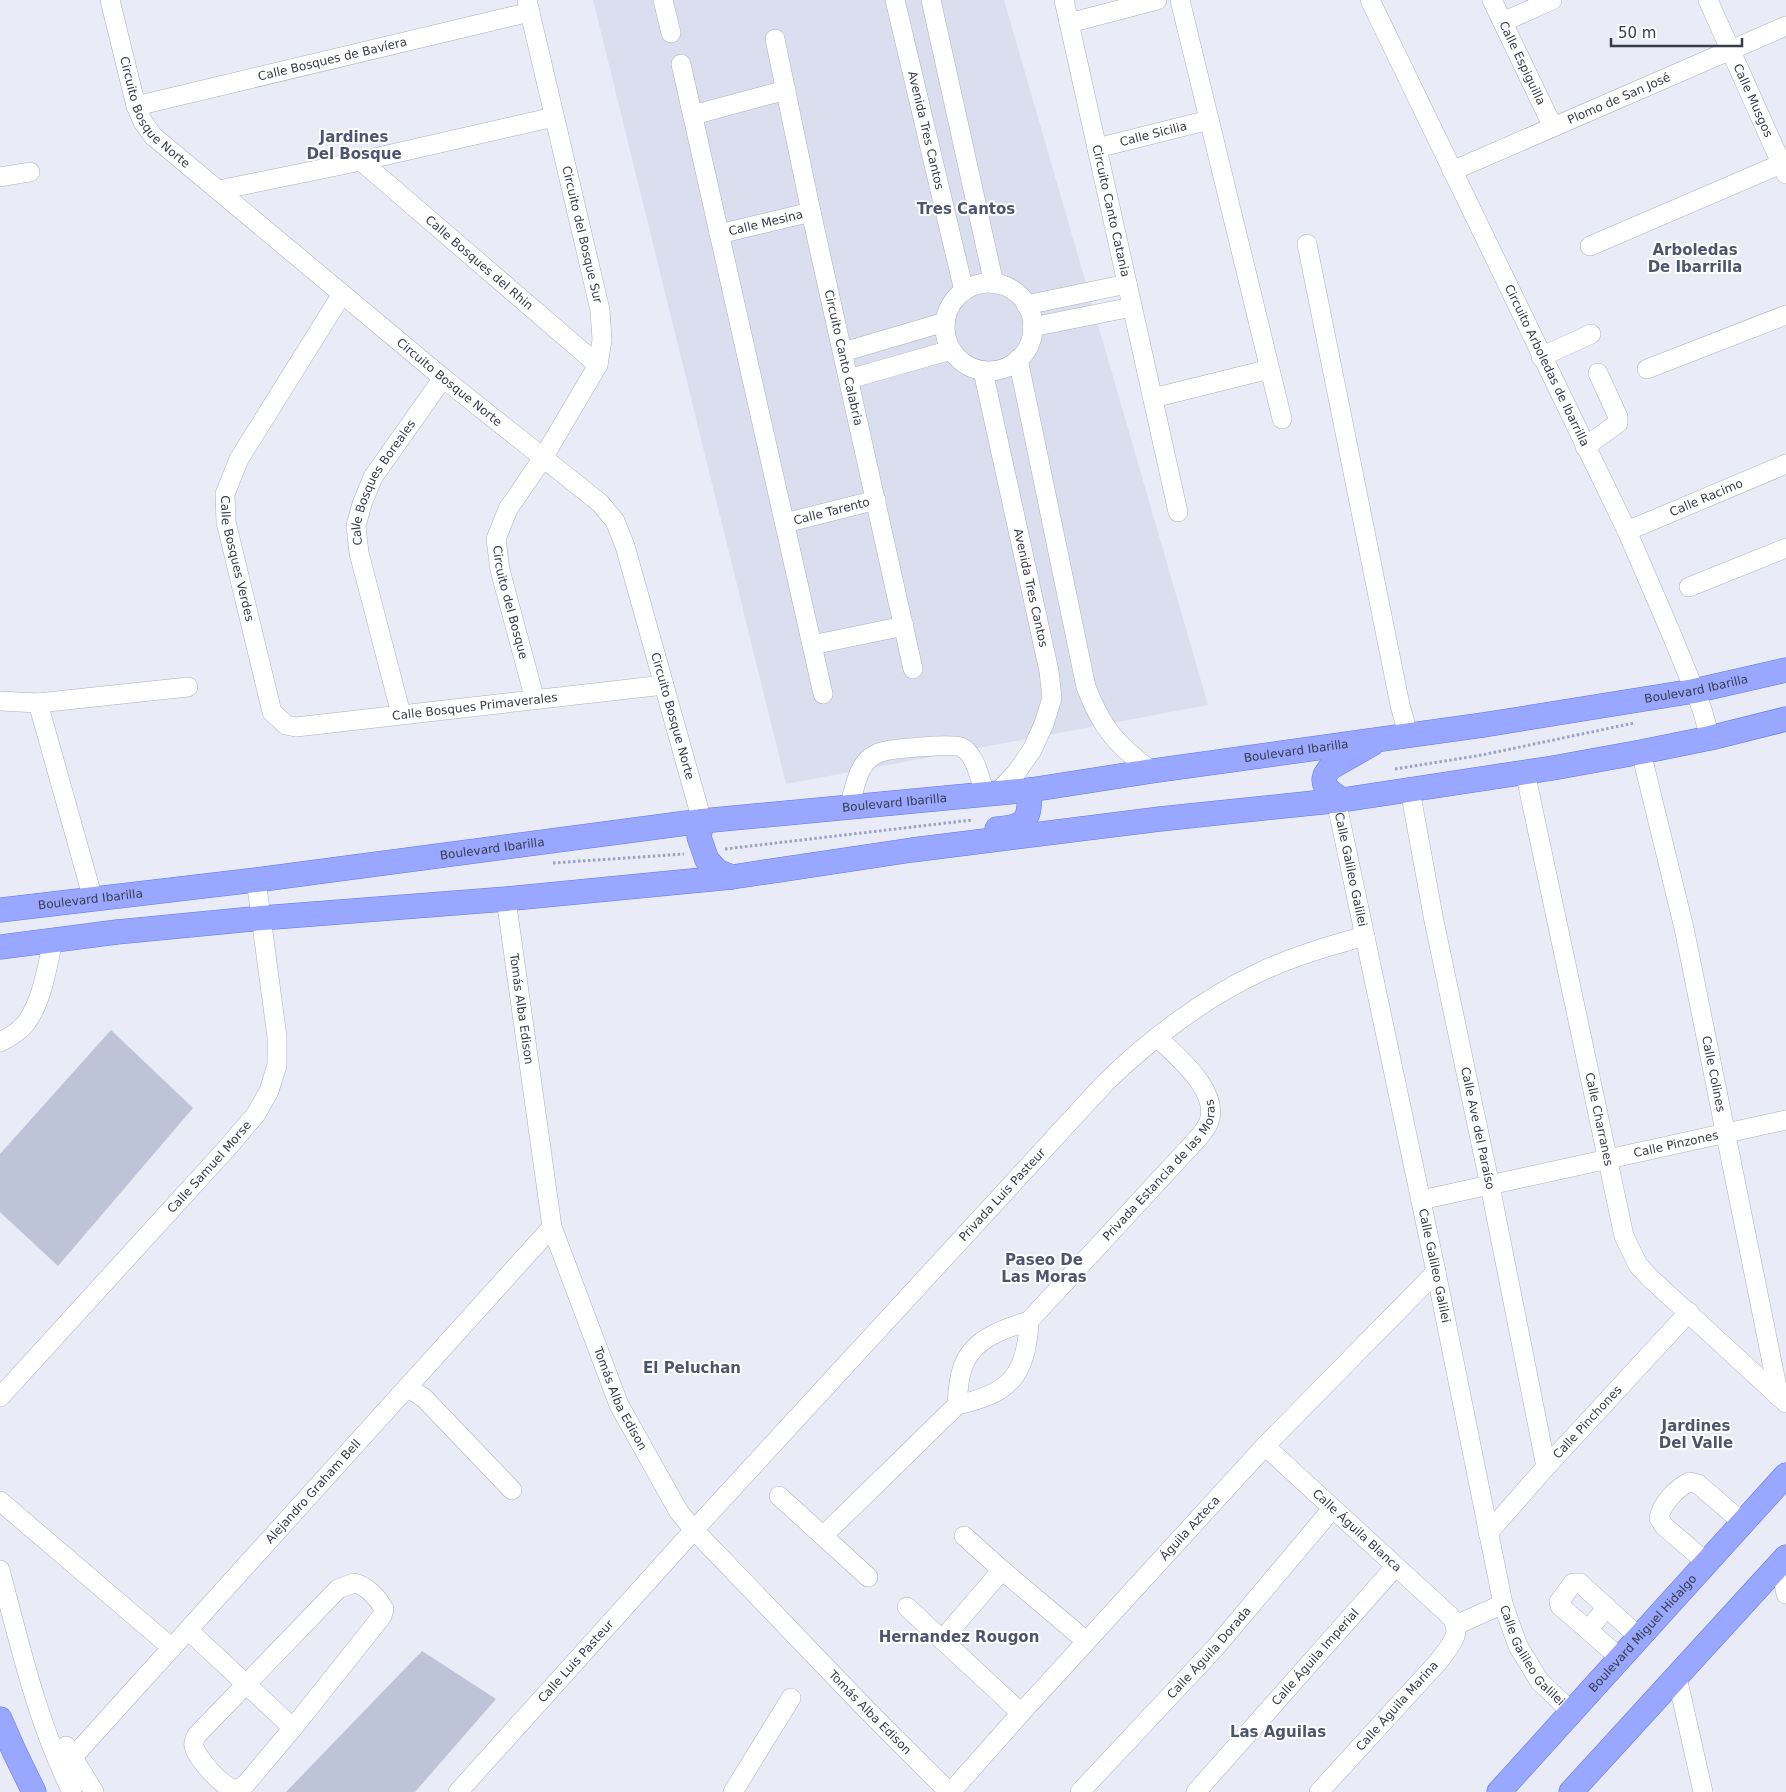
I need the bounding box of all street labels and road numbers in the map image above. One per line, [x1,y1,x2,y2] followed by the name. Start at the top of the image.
[1496,19,1548,107] street label: Calle Espiguilla
[257,35,408,84] street label: Calle Bosques de Bavíera
[117,55,193,171] street label: Circuito Bosque Norte
[1730,61,1776,139] street label: Calle Musgos
[905,70,947,191] street label: Avenida Tres Cantos
[1565,70,1672,127] street label: Plomo de San José
[1118,119,1188,149] street label: Calle Sicilia
[1089,143,1132,278] street label: Circuito Canto Catania
[559,165,605,305] street label: Circuito del Bosque Sur
[727,207,804,238] street label: Calle Mesina
[423,213,536,313] street label: Calle Bosques del Rhin
[1502,282,1592,449] street label: Circuito Arboledas de Ibarrilla
[822,288,865,427] street label: Circuito Canto Calabria
[394,335,505,429] street label: Circuito Bosque Norte
[349,417,418,546] street label: Calle Bosques Boreales
[1668,476,1745,519] street label: Calle Racimo
[218,495,257,623] street label: Calle Bosques Verdes
[792,495,871,528] street label: Calle Tarento
[1011,527,1051,649] street label: Avenida Tres Cantos
[490,545,531,661] street label: Circuito del Bosque
[648,651,697,781] street label: Circuito Bosque Norte
[1643,672,1749,706] street label: Boulevard Ibarilla
[391,690,558,723] street label: Calle Bosques Primaverales
[1243,737,1349,765] street label: Boulevard Ibarilla
[841,791,948,815] street label: Boulevard Ibarilla
[1332,811,1370,928] street label: Calle Galileo Galilei
[439,835,545,863] street label: Boulevard Ibarilla
[37,886,144,912] street label: Boulevard Ibarilla
[507,952,536,1065] street label: Tomás Alba Edison
[1699,1035,1728,1113] street label: Calle Colines
[1458,1066,1498,1191] street label: Calle Ave del Paraíso
[1582,1071,1616,1167] street label: Calle Charranes
[1100,1098,1218,1243] street label: Privada Estancia de las Moras
[164,1118,254,1216] street label: Calle Samuel Morse
[1632,1128,1720,1160] street label: Calle Pinzones
[956,1145,1048,1244] street label: Privada Luis Pasteur
[1416,1207,1453,1324] street label: Calle Galileo Galilei
[590,1344,650,1453] street label: Tomás Alba Edison
[1550,1383,1625,1462] street label: Calle Pinchones
[263,1437,364,1546] street label: Alejandro Graham Bell
[1310,1486,1404,1575] street label: Calle Águila Blanca
[1156,1493,1223,1563] street label: Águila Azteca
[1586,1572,1699,1695] street label: Boulevard Miguel Hidalgo
[1497,1603,1568,1708] street label: Calle Galileo Galilei
[1164,1604,1254,1702] street label: Calle Águila Dorada
[1269,1606,1362,1708] street label: Calle Águila Imperial
[535,1617,617,1705] street label: Calle Luis Pasteur
[1352,1658,1441,1754] street label: Calle Águila Marina
[825,1667,914,1757] street label: Tomás Alba Edison

